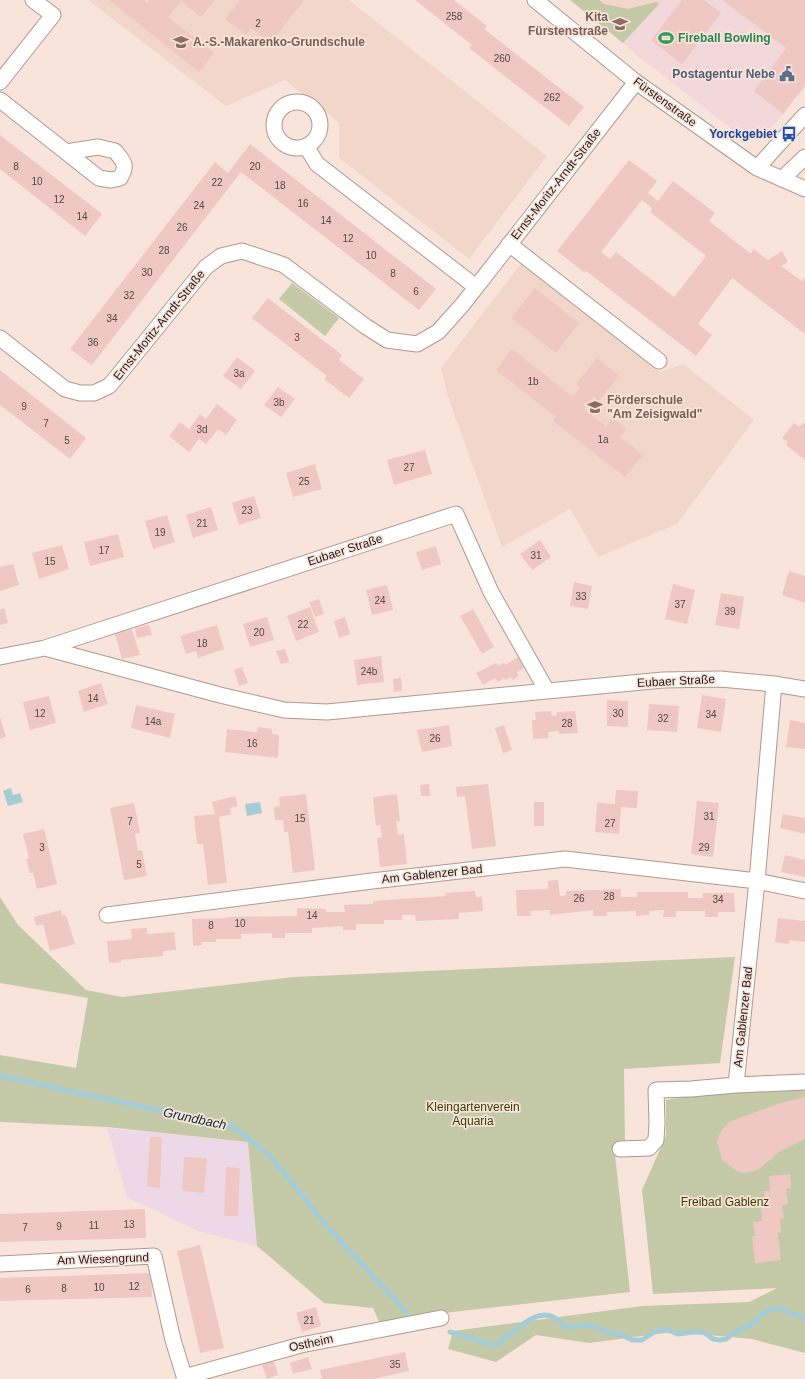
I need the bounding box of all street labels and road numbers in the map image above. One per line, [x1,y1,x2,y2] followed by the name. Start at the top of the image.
[631,74,700,130] street label: Fürstenstraße
[508,125,604,242] street label: Ernst-Moritz-Arndt-Straße
[110,267,208,383] street label: Ernst-Moritz-Arndt-Straße
[306,531,385,569] street label: Eubaer Straße
[637,672,716,690] street label: Eubaer Straße
[381,862,483,886] street label: Am Gablenzer Bad
[731,966,755,1068] street label: Am Gablenzer Bad
[57,1250,149,1268] street label: Am Wiesengrund
[288,1332,334,1354] street label: Ostheim

